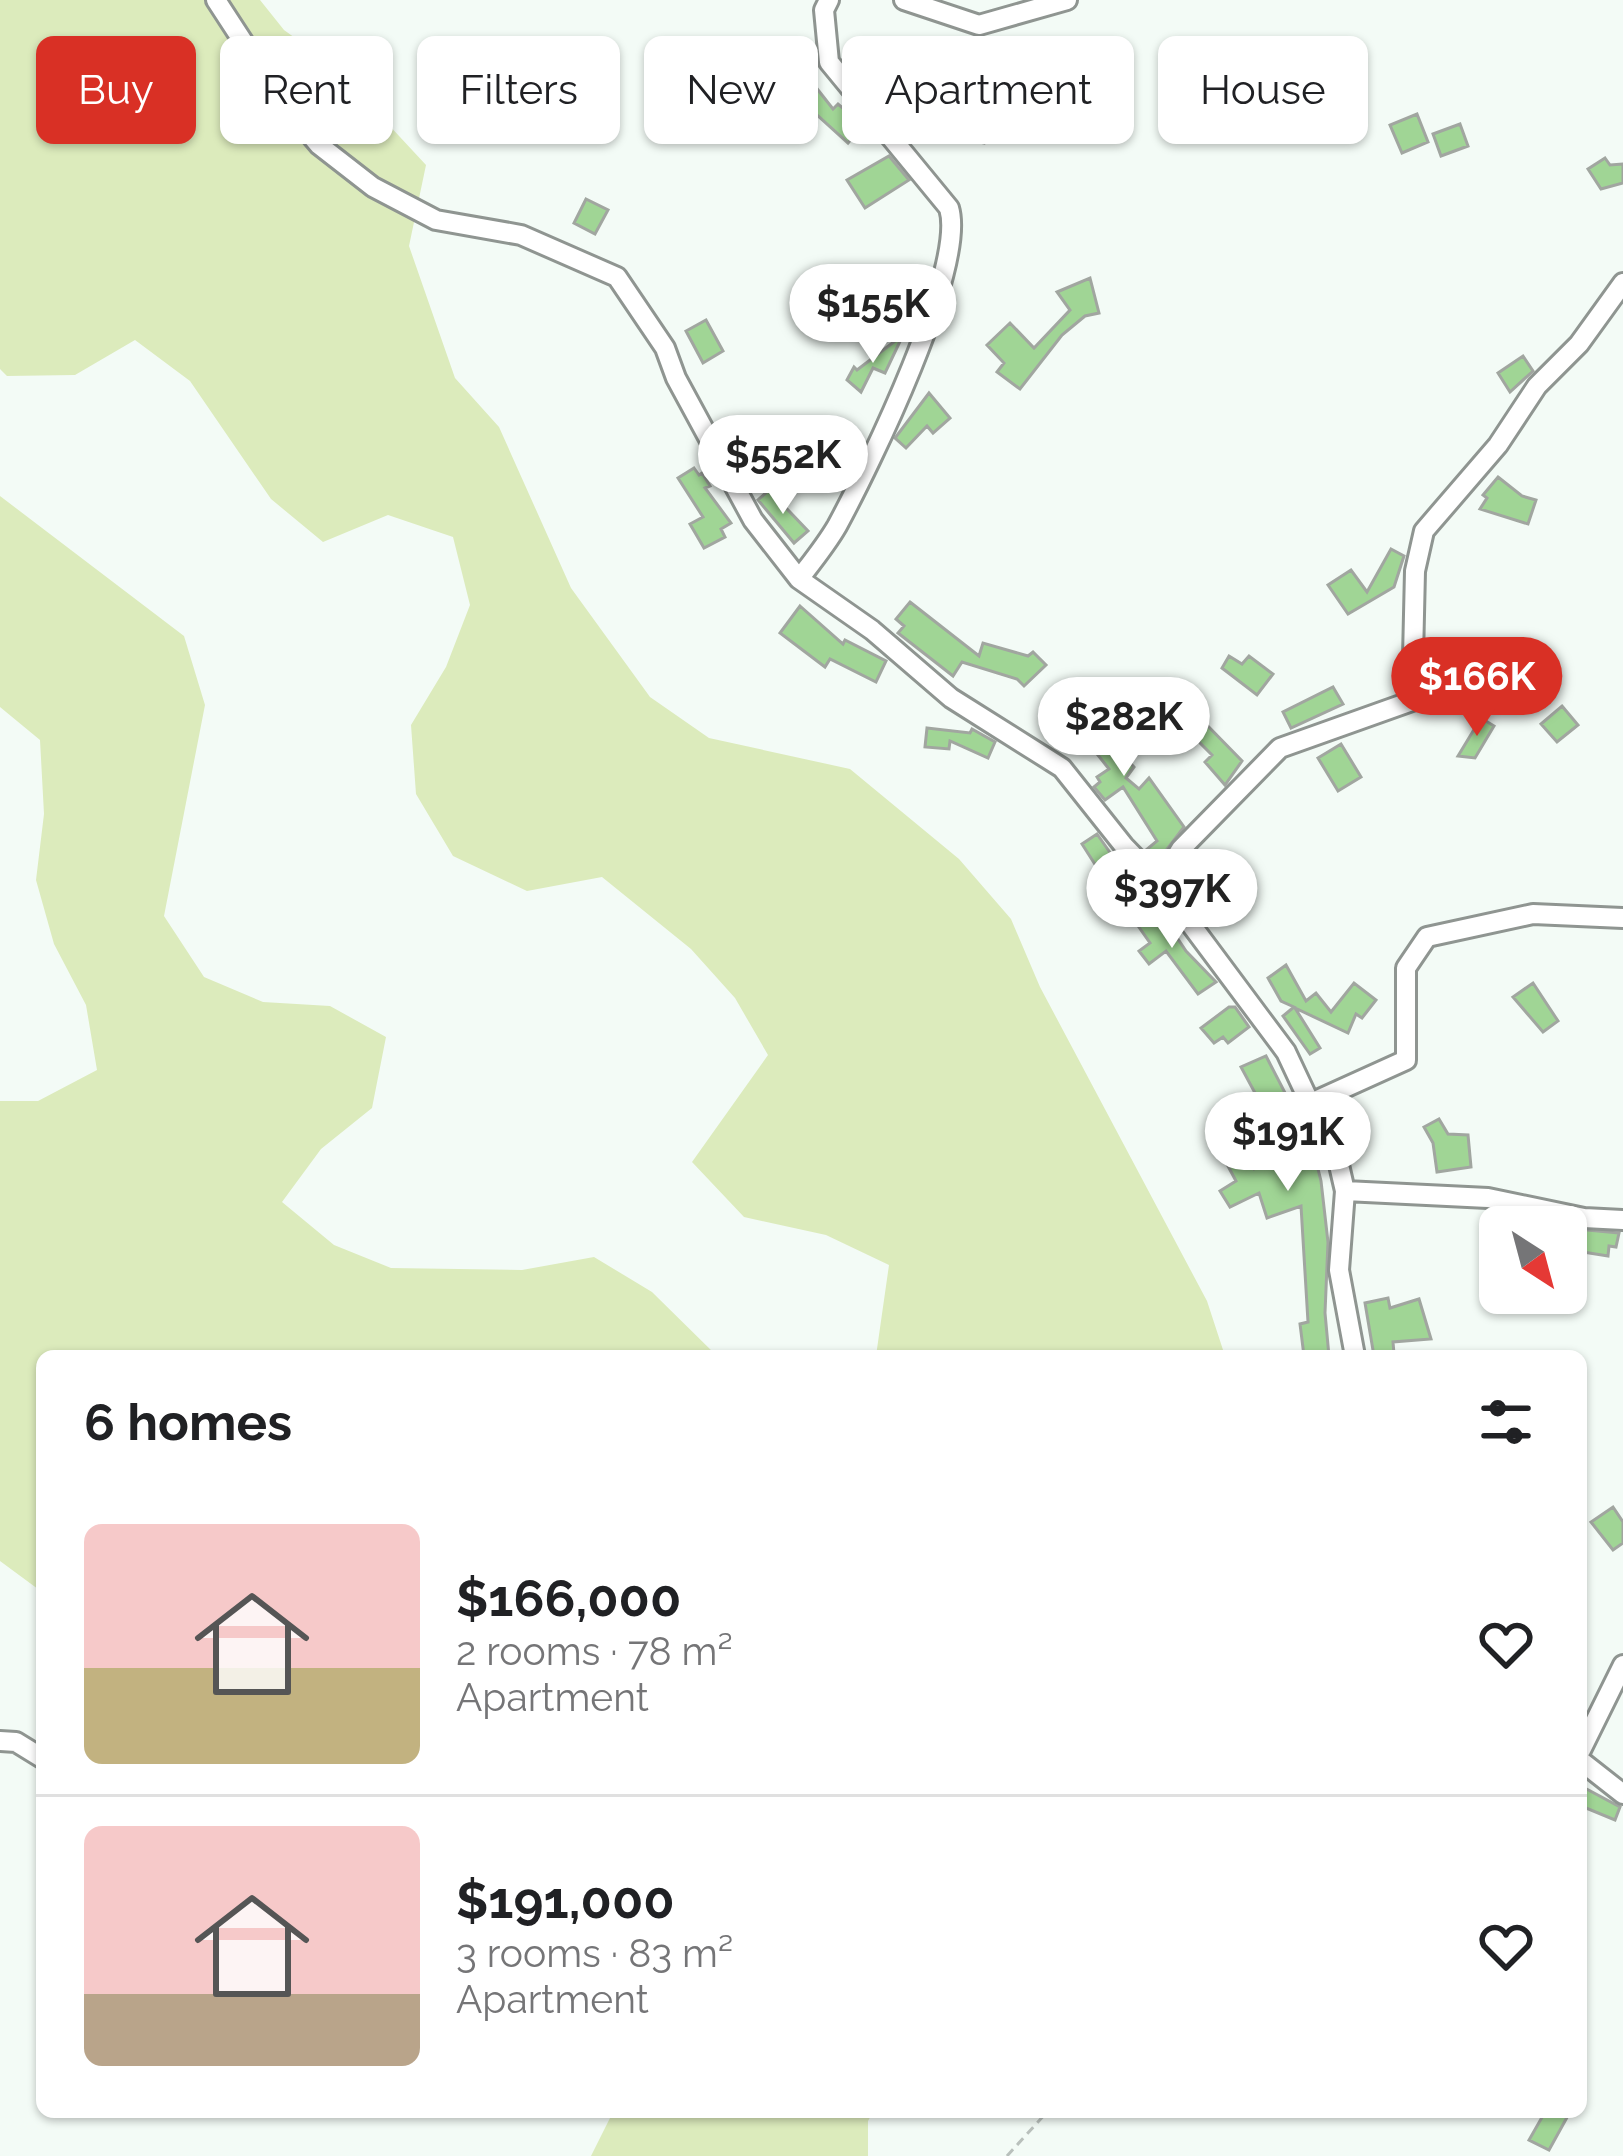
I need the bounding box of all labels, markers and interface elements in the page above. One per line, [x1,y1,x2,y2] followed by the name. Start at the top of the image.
[36,36,196,144] chip: Buy
[220,36,393,144] chip: Rent
[417,36,620,144] chip: Filters
[644,36,818,144] chip: New
[842,36,1134,144] chip: Apartment
[1158,36,1368,144] chip: House
[789,264,957,366] pin: $155K
[816,280,930,326] text: $155K
[699,415,867,517] pin: $552K
[725,431,841,477] text: $552K
[1393,637,1561,739] pin: $166K
[1418,653,1536,699] text: $166K
[1040,677,1208,779] pin: $282K
[1065,693,1183,739] text: $282K
[1088,849,1256,951] pin: $397K
[1113,865,1231,911] text: $397K
[1204,1092,1372,1194] pin: $191K
[1232,1108,1344,1154] text: $191K
[1479,1206,1587,1314] north arrow
[1479,1206,1587,1314] map controls
[1473,1389,1539,1455] icon: filters
[84,1392,292,1452] text: 6 homes
[456,1568,681,1628] text: $166,000
[180,1572,324,1716] icon: home
[1473,1611,1539,1677] icon: heart
[456,1628,733,1674] text: 2 rooms · 78 m²
[456,1674,649,1720] text: Apartment
[456,1870,675,1930] text: $191,000
[180,1874,324,2018] icon: home
[1473,1913,1539,1979] icon: heart
[456,1930,733,1976] text: 3 rooms · 83 m²
[456,1976,649,2022] text: Apartment

